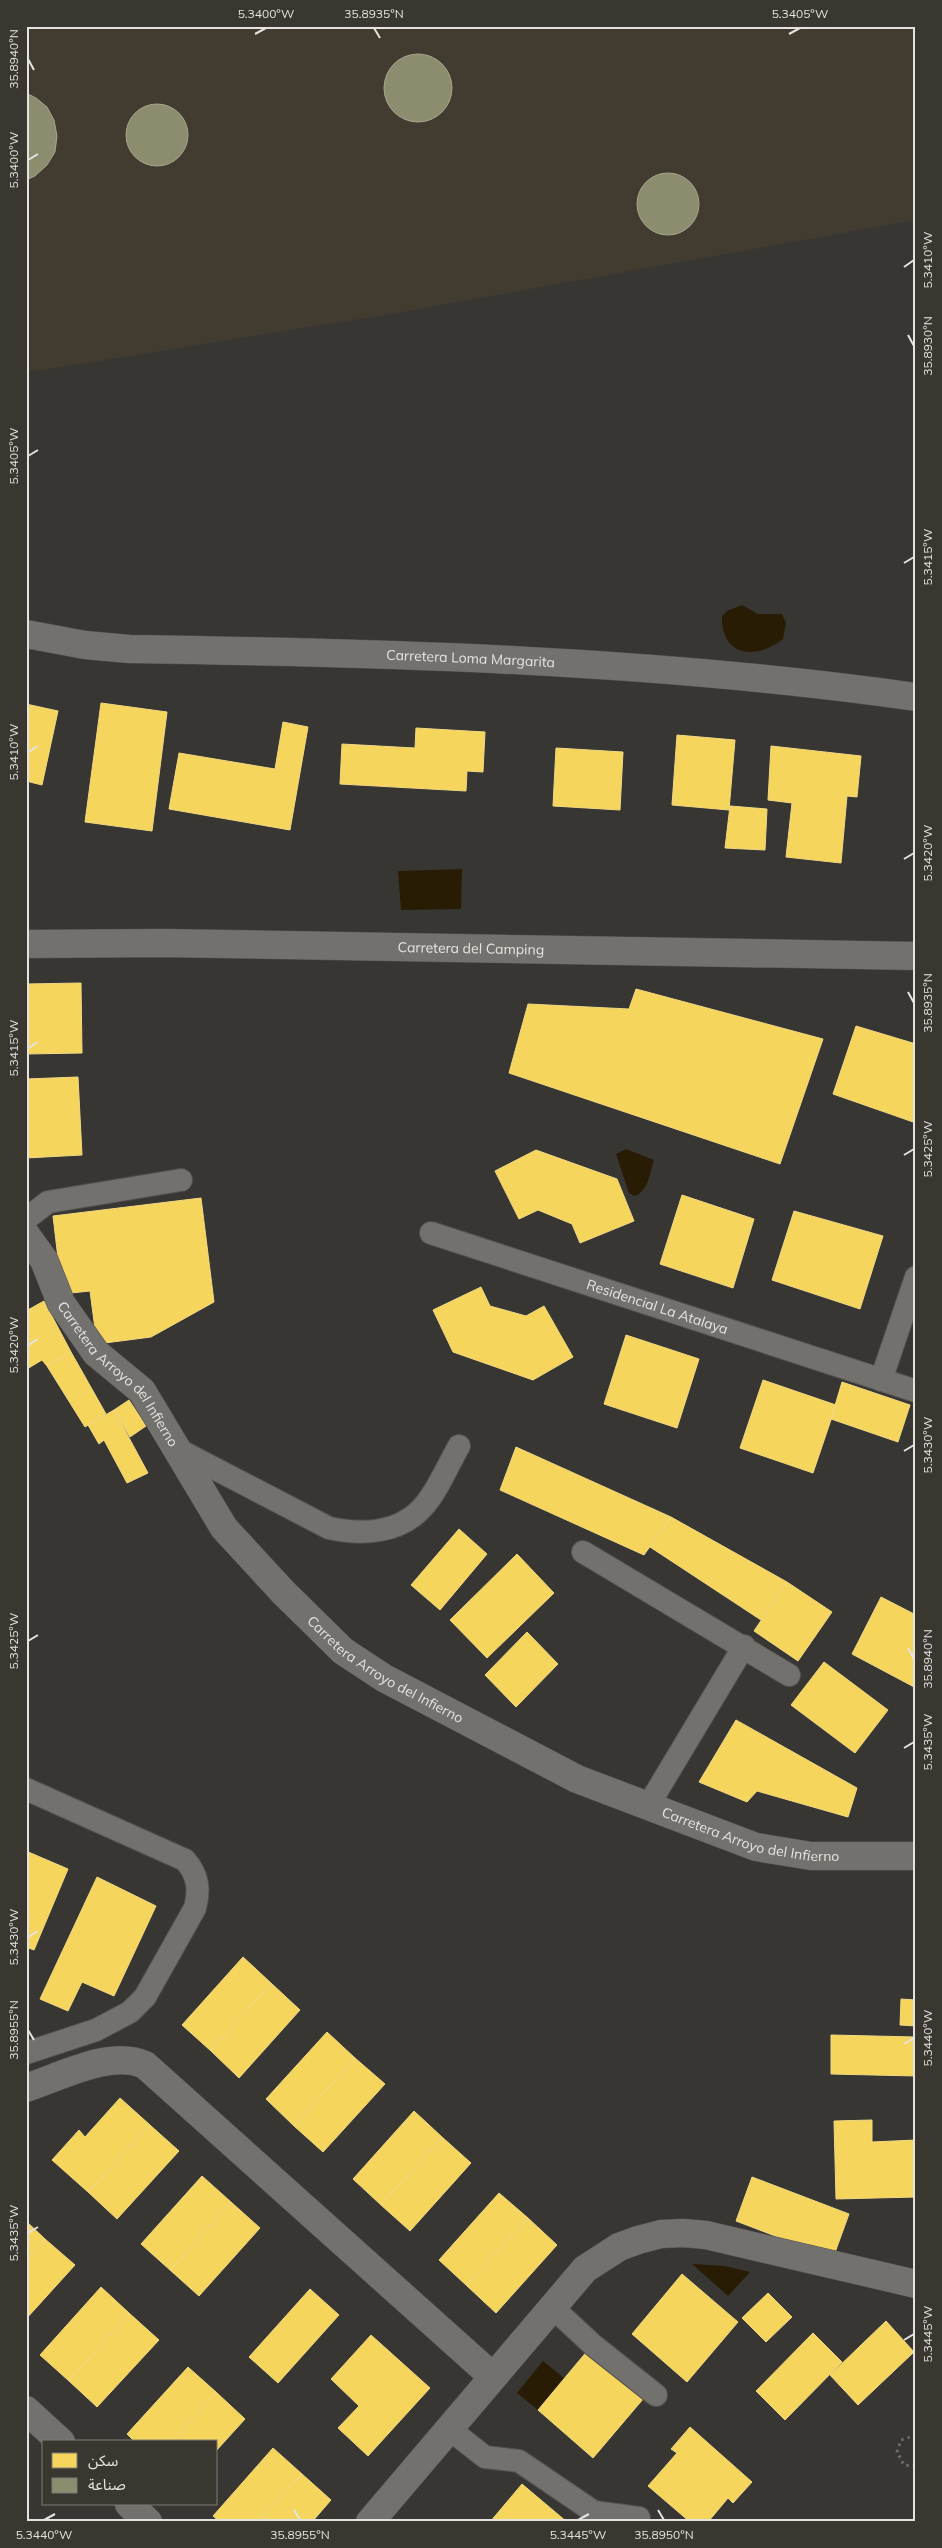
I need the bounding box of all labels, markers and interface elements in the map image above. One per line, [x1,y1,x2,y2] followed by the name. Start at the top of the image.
[238,6,294,21] text: 5.3400°W
[344,6,404,21] text: 35.8935°N
[772,6,828,21] text: 5.3405°W
[6,29,21,89] text: 35.8940°N
[6,132,21,188] text: 5.3400°W
[920,232,935,288] text: 5.3410°W
[920,316,935,376] text: 35.8930°N
[6,428,21,484] text: 5.3405°W
[920,529,935,585] text: 5.3415°W
[386,646,556,671] street label: Carretera Loma Margarita
[6,724,21,780] text: 5.3410°W
[920,825,935,881] text: 5.3420°W
[398,938,544,959] street label: Carretera del Camping
[920,973,935,1033] text: 35.8935°N
[6,1020,21,1076] text: 5.3415°W
[920,1121,935,1177] text: 5.3425°W
[584,1275,730,1338] street label: Residencial La Atalaya
[54,1298,182,1450] street label: Carretera Arroyo del Infierno
[6,1317,21,1373] text: 5.3420°W
[920,1417,935,1473] text: 5.3430°W
[303,1612,467,1727] street label: Carretera Arroyo del Infierno
[6,1613,21,1669] text: 5.3425°W
[920,1629,935,1689] text: 35.8940°N
[920,1714,935,1770] text: 5.3435°W
[659,1803,839,1865] street label: Carretera Arroyo del Infierno
[6,1909,21,1965] text: 5.3430°W
[6,2000,21,2060] text: 35.8955°N
[920,2010,935,2066] text: 5.3440°W
[6,2205,21,2261] text: 5.3435°W
[920,2306,935,2362] text: 5.3445°W
[42,2440,218,2506] legend
[88,2451,119,2470] text: سكن
[88,2475,126,2494] text: صناعة
[16,2527,72,2542] text: 5.3440°W
[270,2527,330,2542] text: 35.8955°N
[550,2527,606,2542] text: 5.3445°W
[634,2527,694,2542] text: 35.8950°N

